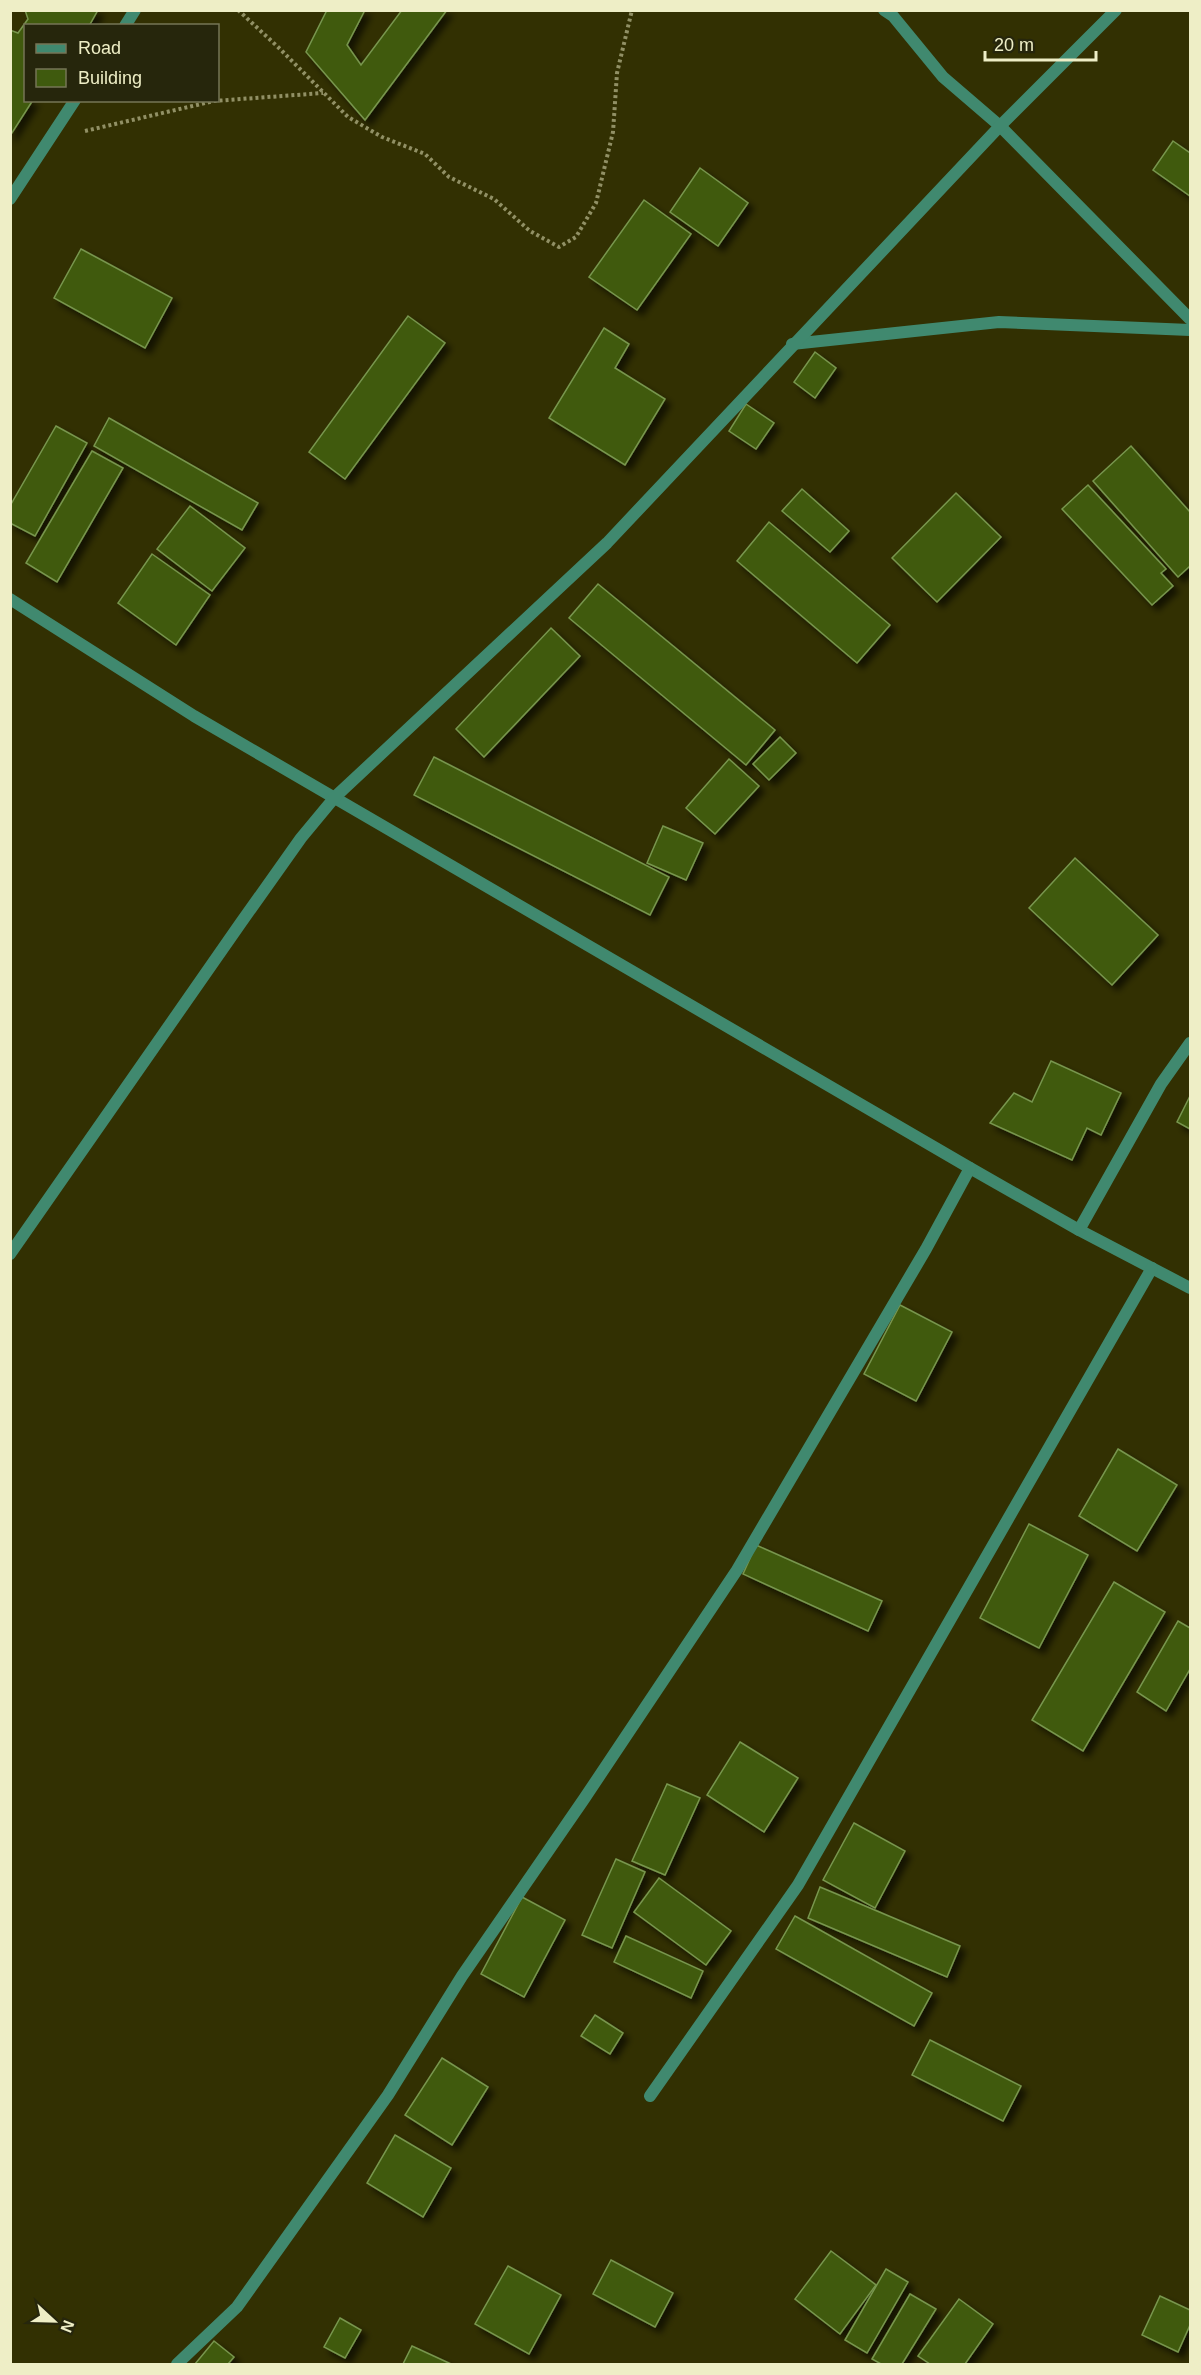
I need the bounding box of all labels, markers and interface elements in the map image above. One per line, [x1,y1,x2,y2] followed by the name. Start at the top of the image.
[24,24,219,102] legend
[985,24,1096,62] scale bar
[994,35,1034,55] text: 20 m
[78,38,121,58] text: Road
[78,68,142,88] text: Building
[24,2291,84,2351] north arrow
[57,2318,77,2335] text: N

